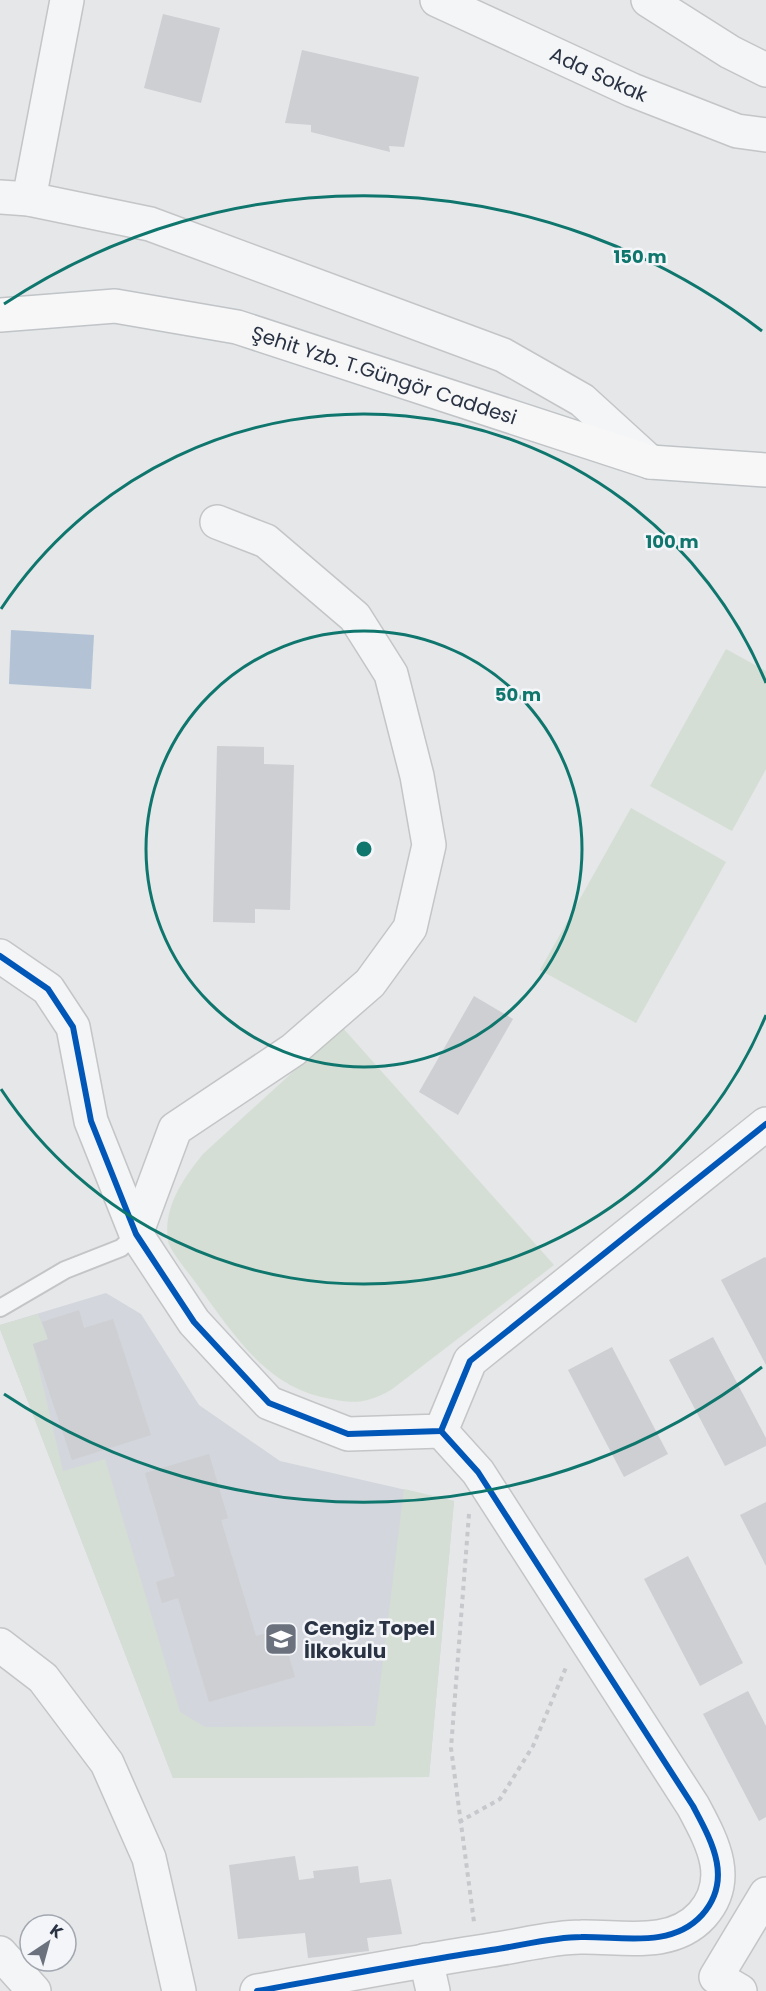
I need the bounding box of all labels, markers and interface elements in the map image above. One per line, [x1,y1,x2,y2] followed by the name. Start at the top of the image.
[545,40,652,109] street label: Ada Sokak
[613,244,667,269] text: 150 m
[248,319,520,432] street label: Şehit Yzb. T.Güngör Caddesi
[645,529,699,554] text: 100 m
[495,682,541,707] text: 50 m
[354,839,374,859] centre of rings
[304,1614,435,1665] place label: Cengiz Topel İlkokulu
[263,1621,299,1657] school or university icon: Cengiz Topel İlkokulu
[18,1913,78,1973] north arrow
[45,1919,68,1944] text: K

